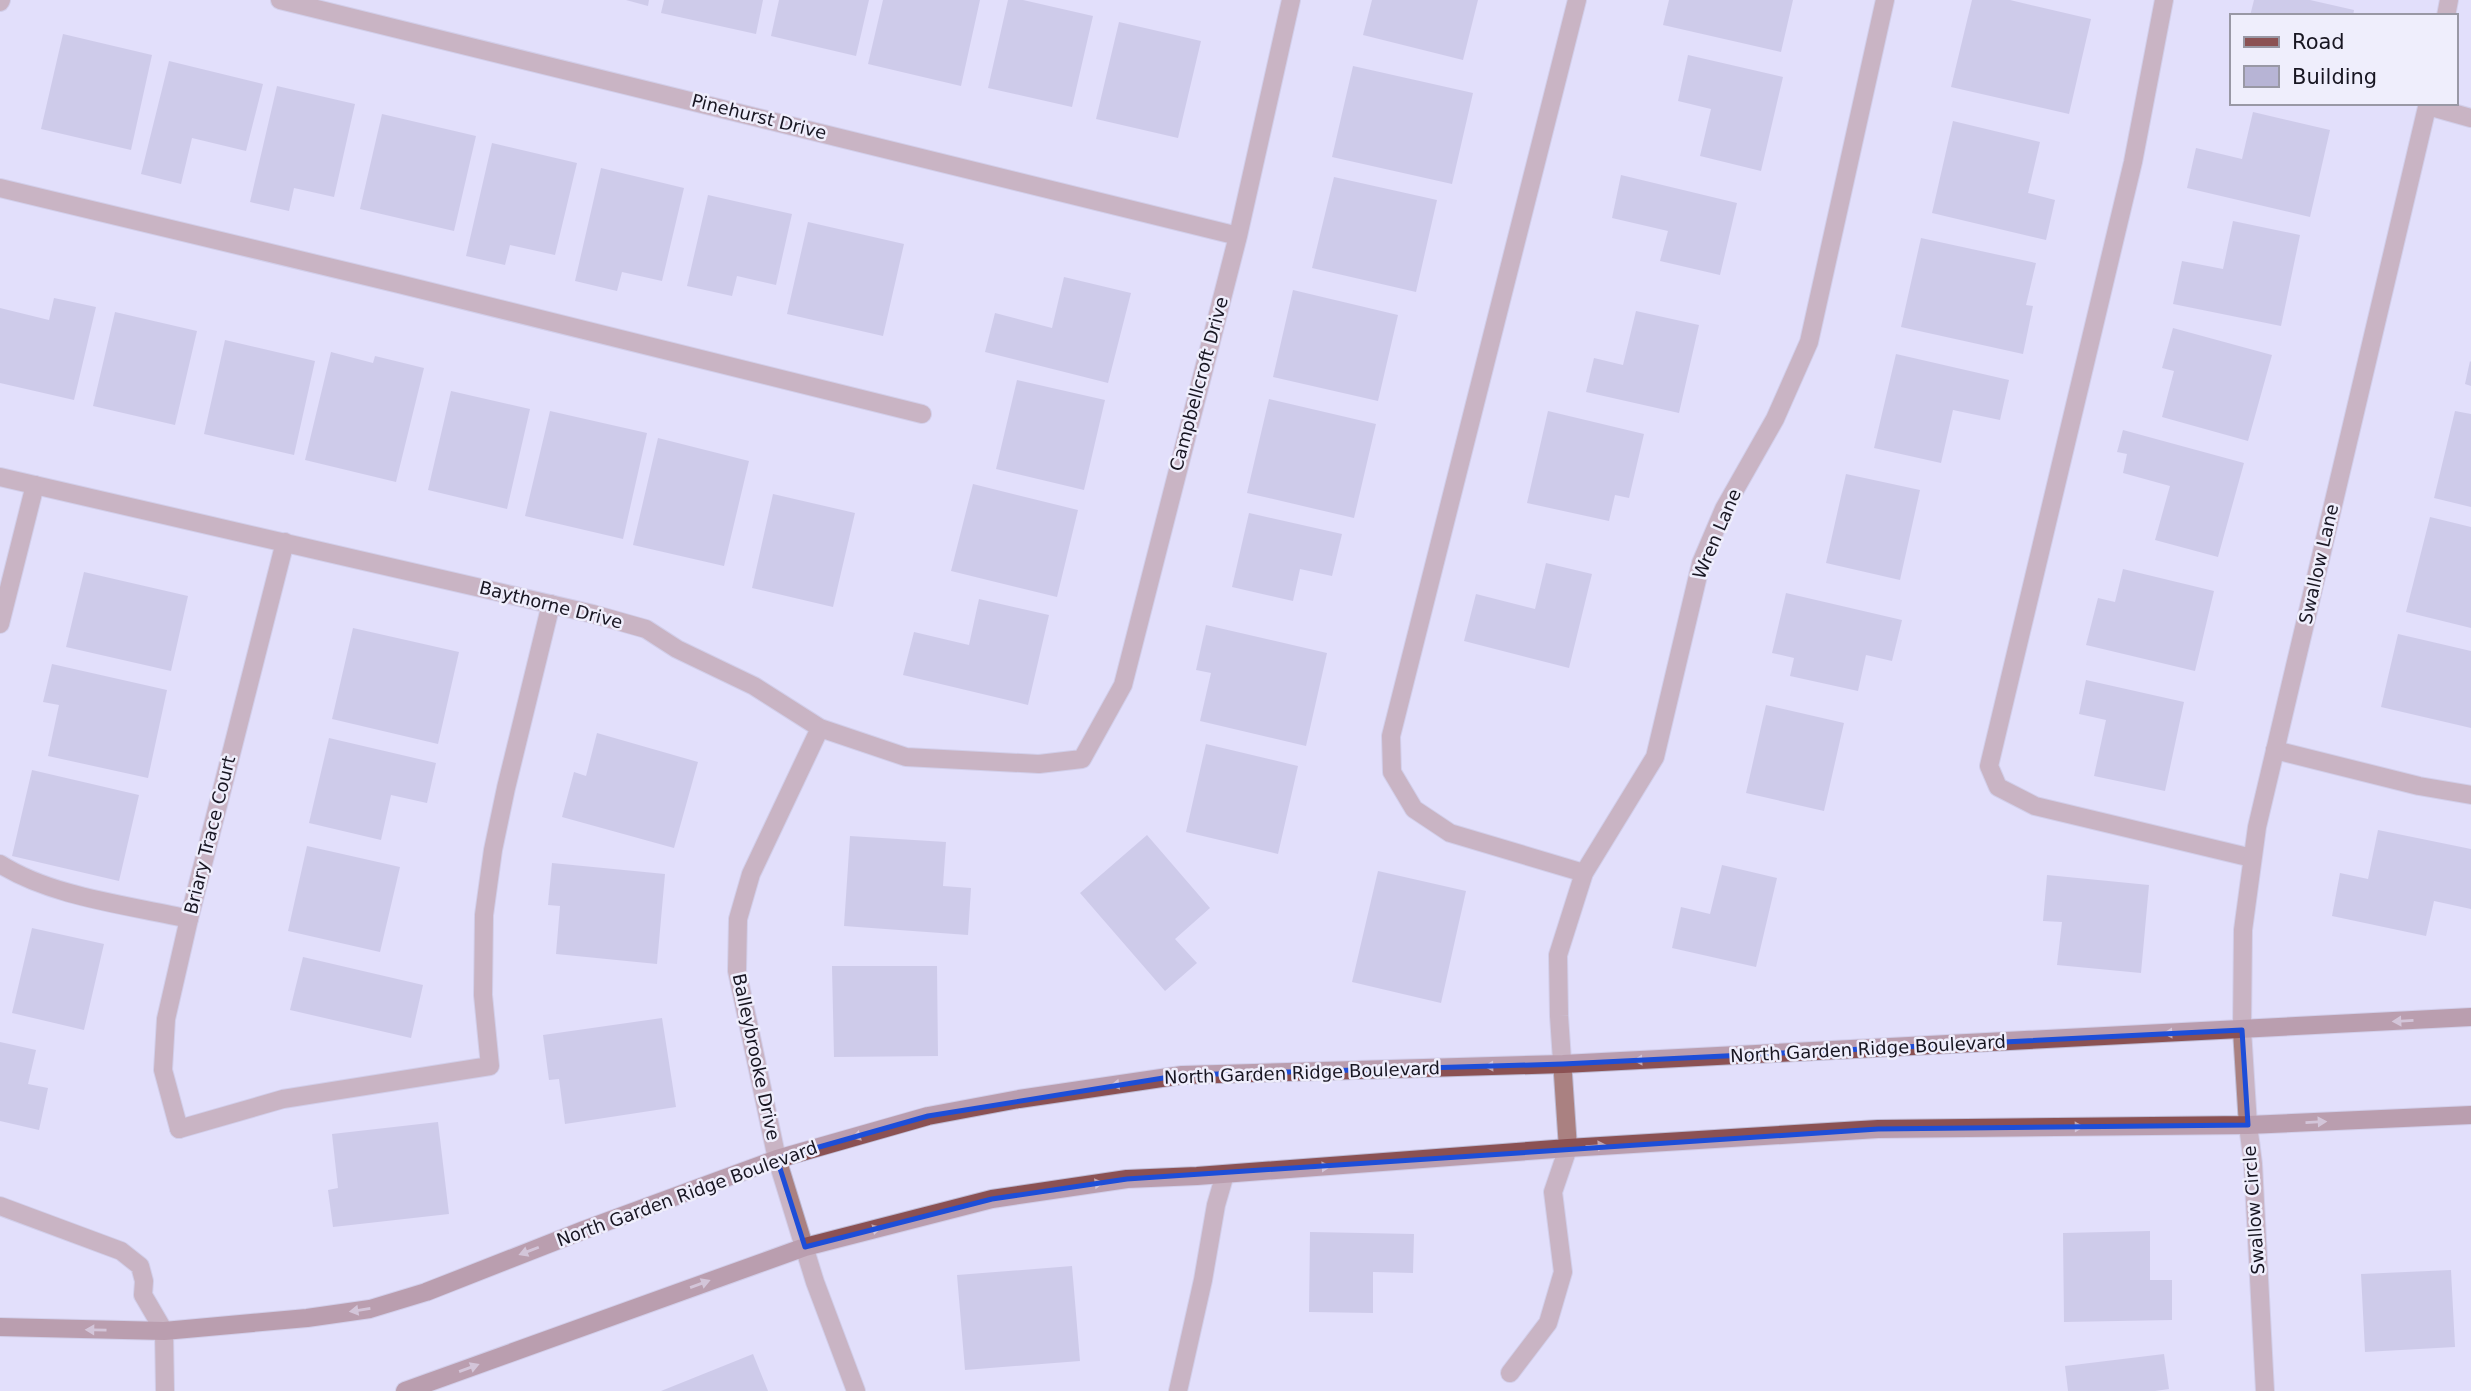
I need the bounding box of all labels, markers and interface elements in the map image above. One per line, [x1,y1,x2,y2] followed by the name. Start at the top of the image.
[2230,14,2457,105] legend
[2292,30,2345,54] text: Road
[2292,65,2377,89] text: Building
[689,90,829,143] street label: Pinehurst Drive
[1165,294,1232,473] street label: Campbellcroft Drive
[1688,486,1745,582] street label: Wren Lane
[2295,502,2342,626] street label: Swallow Lane
[477,577,625,632] street label: Baythorne Drive
[180,754,239,916] street label: Briary Trace Court
[729,972,784,1142] street label: Balleybrooke Drive
[2392,1016,2414,1027] one-way arrow
[2163,1028,2185,1039] one-way arrow
[1730,1031,2006,1066] street label: North Garden Ridge Boulevard
[1632,1055,1654,1066] one-way arrow
[1164,1057,1440,1088] street label: North Garden Ridge Boulevard
[1484,1060,1506,1072] one-way arrow
[1110,1079,1132,1090] one-way arrow
[2305,1116,2327,1127] one-way arrow
[2062,1121,2084,1133] one-way arrow
[851,1130,873,1141] one-way arrow
[554,1136,820,1251] street label: North Garden Ridge Boulevard
[1585,1140,1607,1151] one-way arrow
[2239,1145,2268,1275] street label: Swallow Circle
[1309,1161,1331,1172] one-way arrow
[1082,1178,1104,1189] one-way arrow
[860,1224,882,1235] one-way arrow
[518,1246,539,1257] one-way arrow
[690,1278,711,1289] one-way arrow
[349,1305,371,1316] one-way arrow
[84,1324,106,1335] one-way arrow
[459,1362,480,1373] one-way arrow

